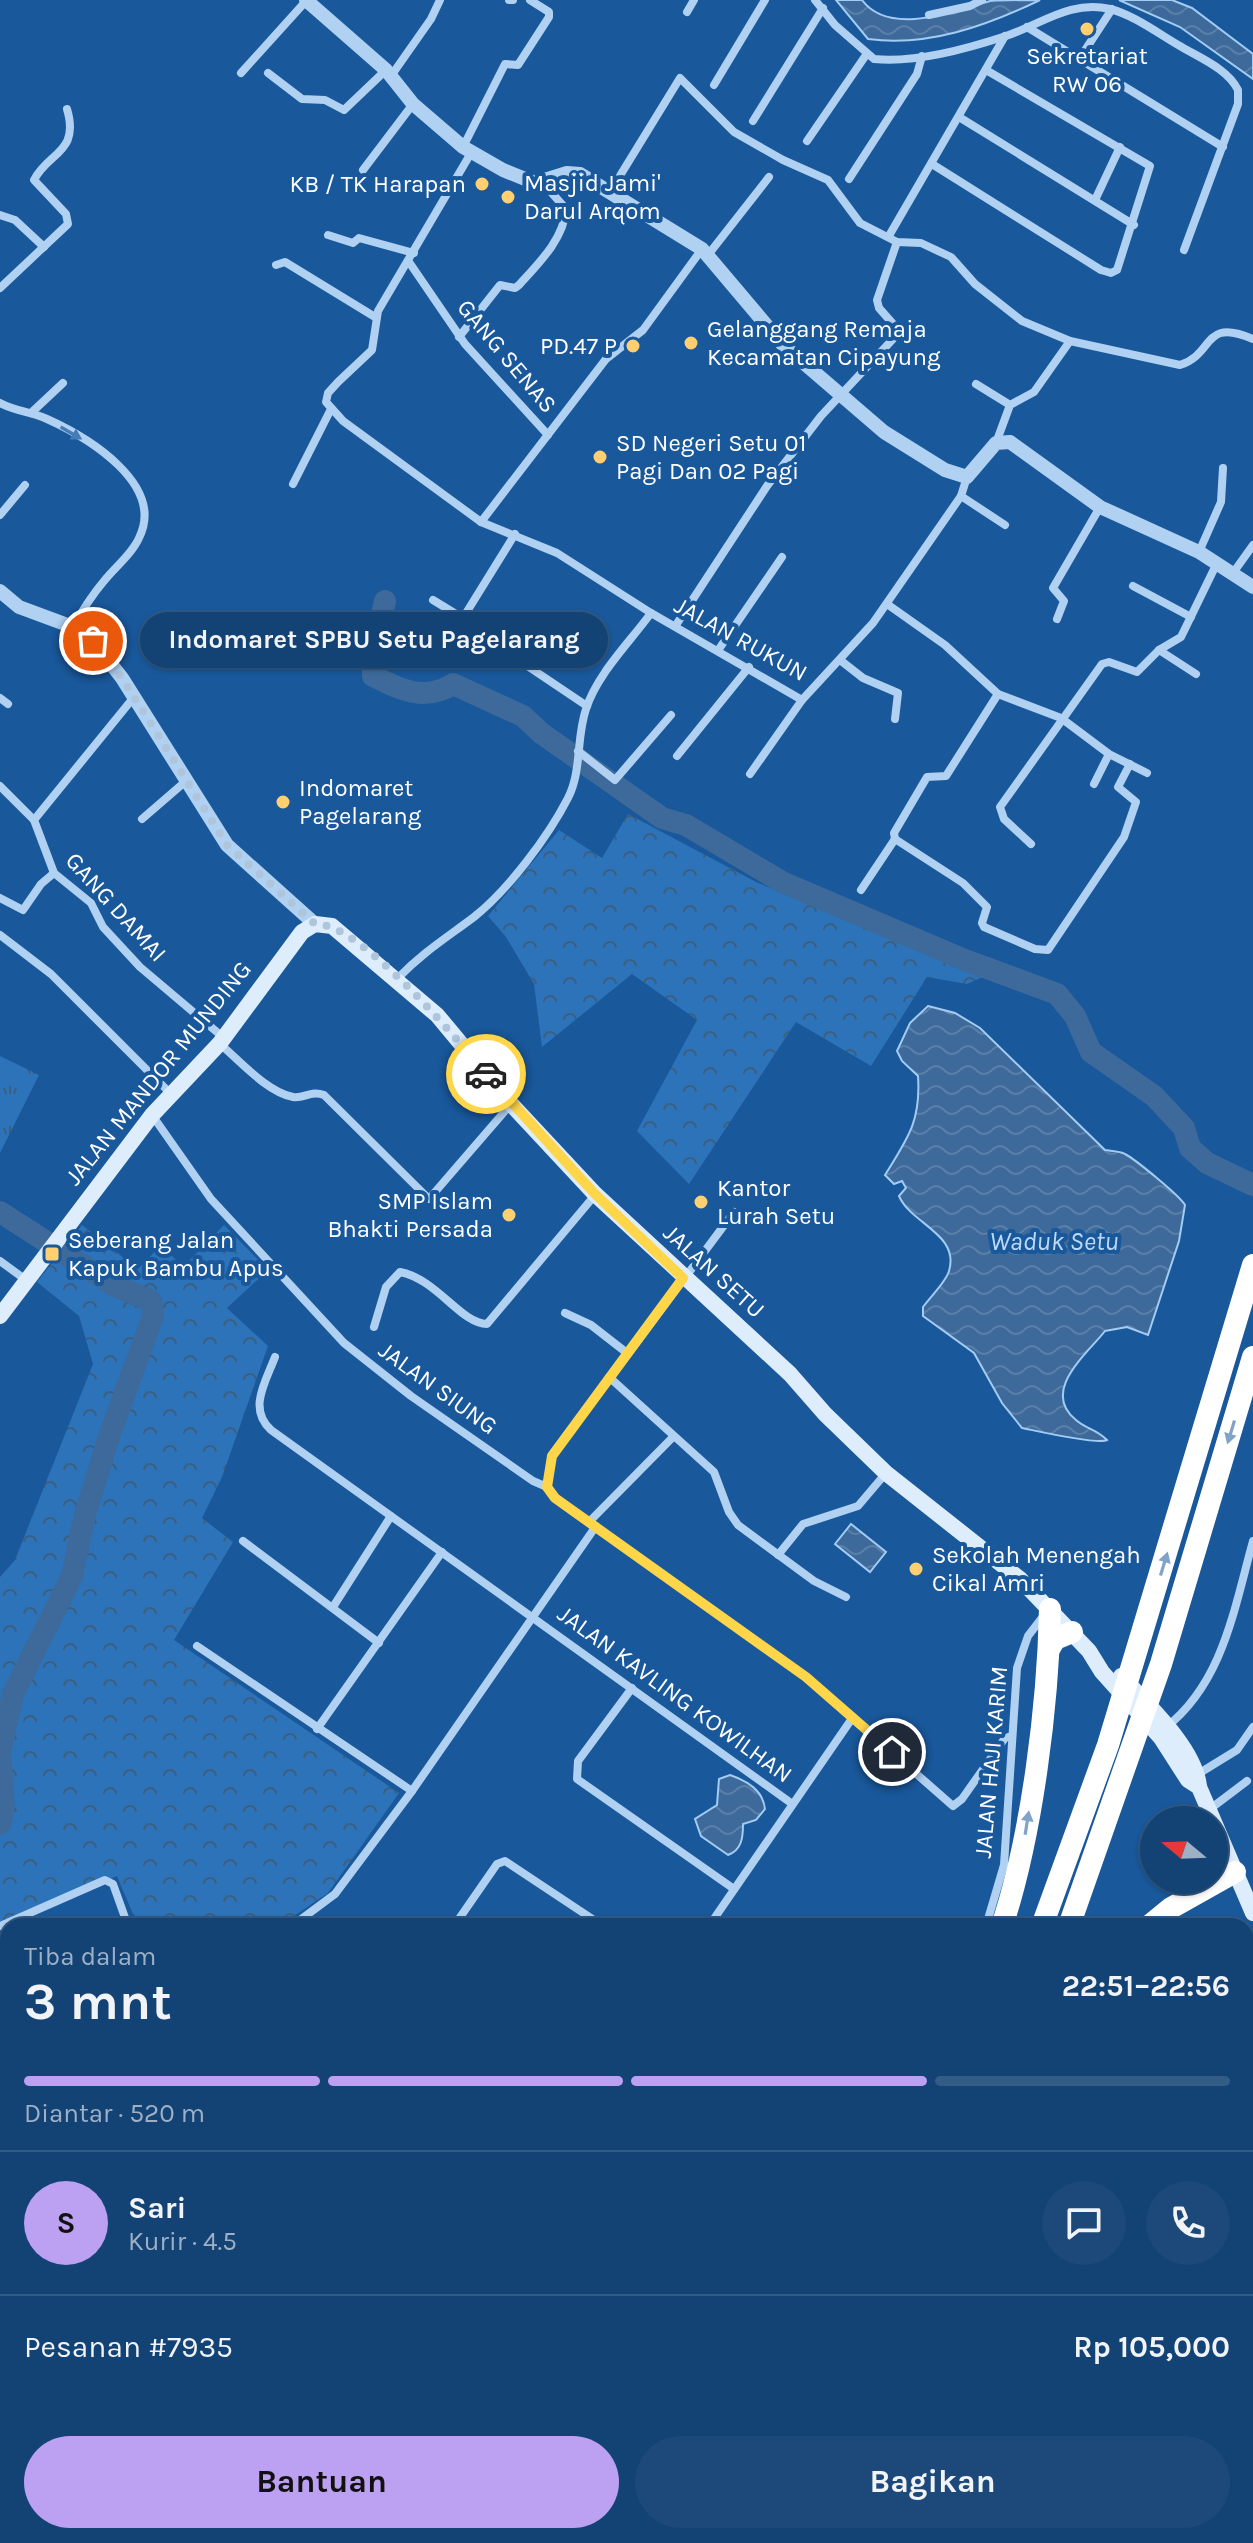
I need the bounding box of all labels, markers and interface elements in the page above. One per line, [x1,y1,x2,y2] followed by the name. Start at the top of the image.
[1078,20,1096,38] marker: Sekretariat RW 06
[1026,42,1148,98] place label: Sekretariat RW 06
[524,169,661,225] place label: Masjid Jami' Darul Arqom
[290,170,466,198] place label: KB / TK Harapan
[473,175,491,193] marker: KB / TK Harapan
[499,188,517,206] marker: Masjid Jami' Darul Arqom
[451,294,563,418] street label: GANG SENAS
[707,315,941,371] place label: Gelanggang Remaja Kecamatan Cipayung
[540,332,617,360] place label: PD.47 P
[682,334,700,352] marker: Gelanggang Remaja Kecamatan Cipayung
[624,337,642,355] marker: PD.47 P
[60,426,82,440] one-way arrow
[616,429,806,485] place label: SD Negeri Setu 01 Pagi Dan 02 Pagi
[591,448,609,466] marker: SD Negeri Setu 01 Pagi Dan 02 Pagi
[670,591,812,687] street label: JALAN RUKUN
[59,607,127,675] pin
[141,613,609,669] callout: Indomaret SPBU Setu Pagelarang
[71,619,115,663] icon: bag
[168,624,580,655] text: Indomaret SPBU Setu Pagelarang
[299,774,422,830] place label: Indomaret Pagelarang
[274,793,292,811] marker: Indomaret Pagelarang
[60,847,172,967] street label: GANG DAMAI
[59,955,257,1191] street label: JALAN MANDOR MUNDING
[446,1034,526,1114] courier
[464,1052,508,1096] icon: car
[717,1174,835,1230] place label: Kantor Lurah Setu
[327,1187,493,1243] place label: SMP Islam Bhakti Persada
[692,1193,710,1211] marker: Kantor Lurah Setu
[500,1206,518,1224] marker: SMP Islam Bhakti Persada
[658,1218,770,1324] street label: JALAN SETU
[68,1226,284,1282] place label: Seberang Jalan Kapuk Bambu Apus
[989,1226,1119,1257] water label: Waduk Setu
[43,1245,61,1263] marker: Seberang Jalan Kapuk Bambu Apus
[373,1336,503,1440] street label: JALAN SIUNG
[1224,1420,1237,1444] one-way arrow
[932,1541,1141,1597] place label: Sekolah Menengah Cikal Amri
[1158,1552,1171,1576] one-way arrow
[907,1560,925,1578] marker: Sekolah Menengah Cikal Amri
[552,1599,798,1789] street label: JALAN KAVLING KOWILHAN
[969,1665,1013,1859] street label: JALAN HAJI KARIM
[858,1718,926,1786] pin
[870,1730,914,1774] icon: home
[1140,1806,1228,1894] north arrow
[1140,1806,1228,1894] map controls
[1021,1810,1034,1835] one-way arrow
[24,1941,156,1972] text: Tiba dalam
[1062,1968,1230,2004] text: 22:51–22:56
[24,1971,172,2032] text: 3 mnt
[24,2098,205,2129] text: Diantar · 520 m
[1042,2181,1126,2265] button: chat
[1146,2181,1230,2265] button: phone
[128,2190,186,2226] text: Sari
[56,2205,76,2241] text: S
[128,2226,237,2257] text: Kurir · 4.5
[24,2329,233,2365] text: Pesanan #7935
[1073,2329,1230,2365] text: Rp 105,000
[24,2436,619,2528] button: Bantuan
[635,2436,1230,2528] button: Bagikan

